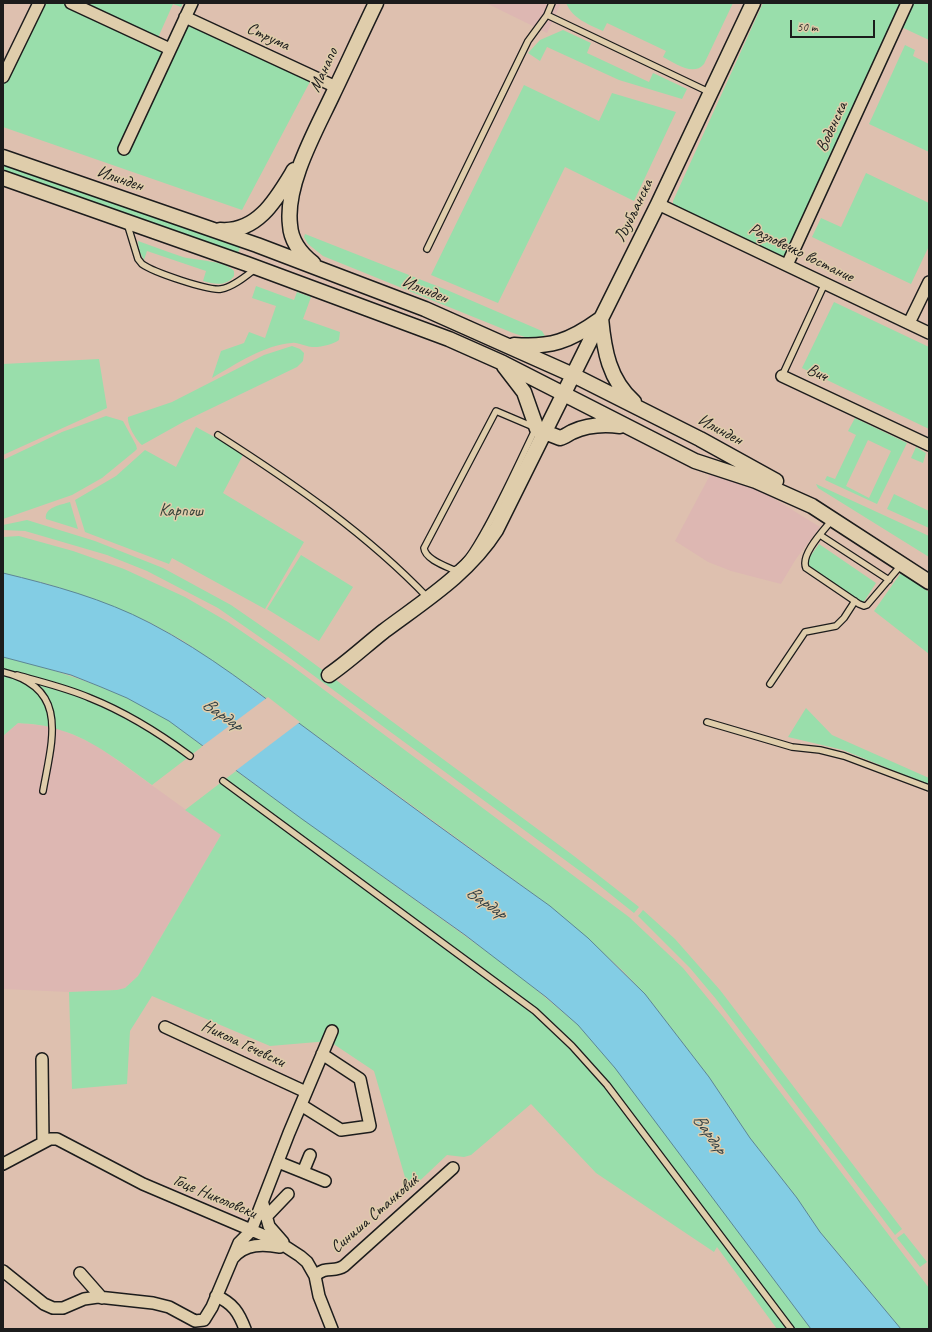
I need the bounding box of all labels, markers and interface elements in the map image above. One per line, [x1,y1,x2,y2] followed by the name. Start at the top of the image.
[792,12,877,38] scale bar
[243,18,293,56] street label: Струма
[797,19,817,35] text: 50 m
[305,45,343,95] street label: Манапо
[812,99,852,155] street label: Воденска
[94,162,146,196] street label: Илинден
[610,176,658,246] street label: Љубљанска
[745,219,857,287] street label: Разловечко востание
[399,272,451,308] street label: Илинден
[803,359,831,387] street label: Вич
[694,410,746,450] street label: Илинден
[159,502,203,522] park label: Карпош
[198,694,246,736] water label: Вардар
[462,882,510,924] water label: Вардар
[198,1016,288,1072] street label: Никола Гечевски
[688,1110,730,1158] water label: Вардар
[170,1170,260,1224] street label: Гоце Николовски
[327,1170,423,1258] street label: Синиша Станковиќ

